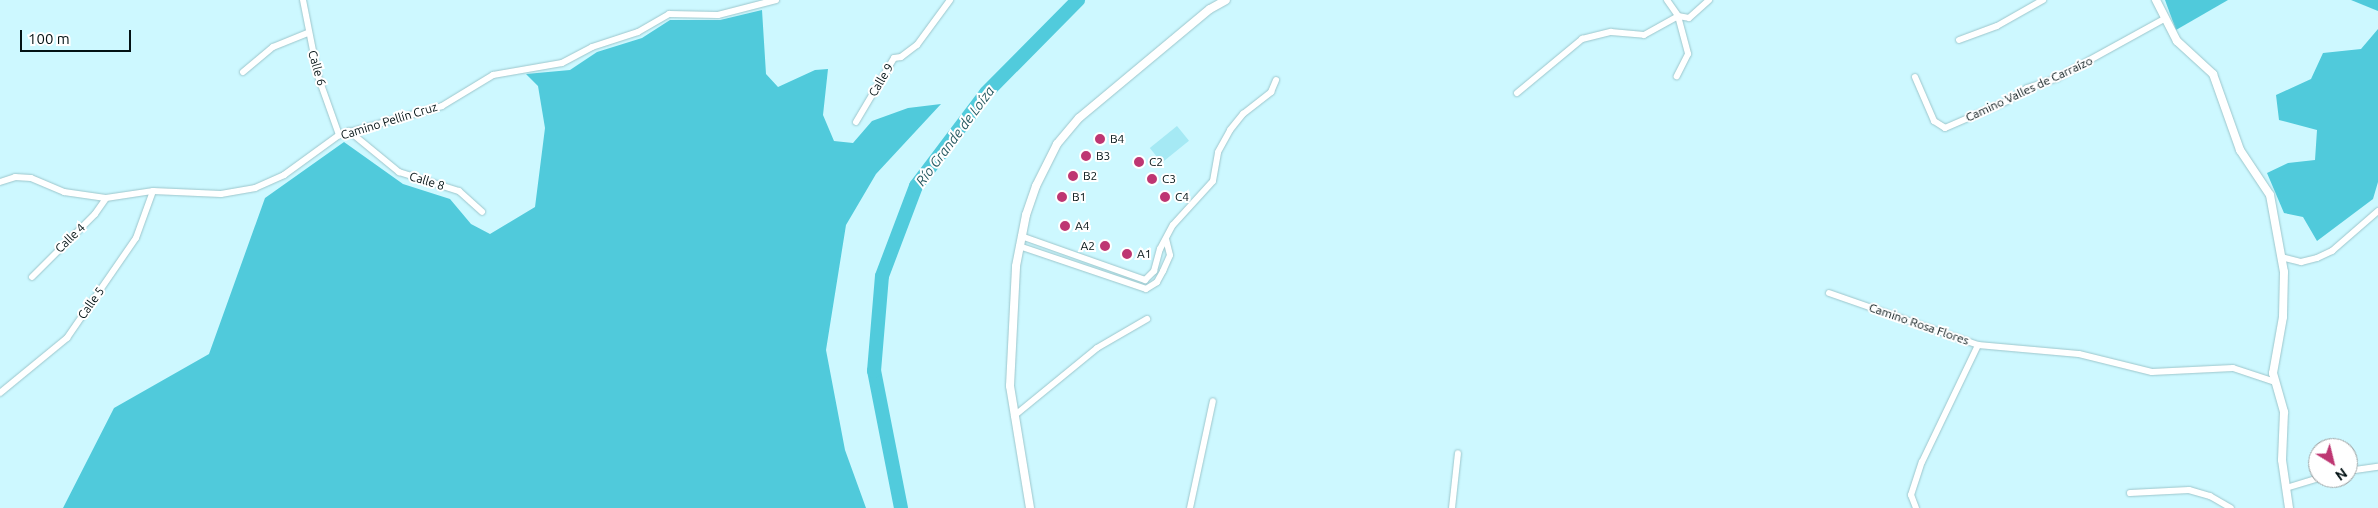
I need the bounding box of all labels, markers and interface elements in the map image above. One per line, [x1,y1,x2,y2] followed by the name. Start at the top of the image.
[22,20,134,52] scale bar
[28,30,70,47] text: 100 m
[305,49,329,87] street label: Calle 6
[1963,53,2095,125] street label: Camino Valles de Carraízo
[866,61,896,99] street label: Calle 9
[912,83,998,189] water label: Río Grande de Loíza
[339,99,439,143] street label: Camino Pellín Cruz
[1110,132,1124,146] place label: B4
[1094,133,1106,145] marker: B4
[1096,149,1110,163] place label: B3
[1080,150,1092,162] marker: B3
[1149,155,1163,169] place label: C2
[1133,156,1145,168] marker: C2
[408,169,446,193] street label: Calle 8
[1083,169,1097,183] place label: B2
[1067,170,1079,182] marker: B2
[1162,172,1176,186] place label: C3
[1146,173,1158,185] marker: C3
[1072,190,1086,204] place label: B1
[1175,190,1189,204] place label: C4
[1056,191,1068,203] marker: B1
[1159,191,1171,203] marker: C4
[1075,219,1090,233] place label: A4
[52,220,88,256] street label: Calle 4
[1059,220,1071,232] marker: A4
[1080,239,1095,253] place label: A2
[1099,240,1111,252] marker: A2
[1137,247,1152,261] place label: A1
[1121,248,1133,260] marker: A1
[75,284,107,322] street label: Calle 5
[1867,300,1971,348] street label: Camino Rosa Flores
[2308,438,2358,488] north arrow
[2332,465,2350,484] text: N

